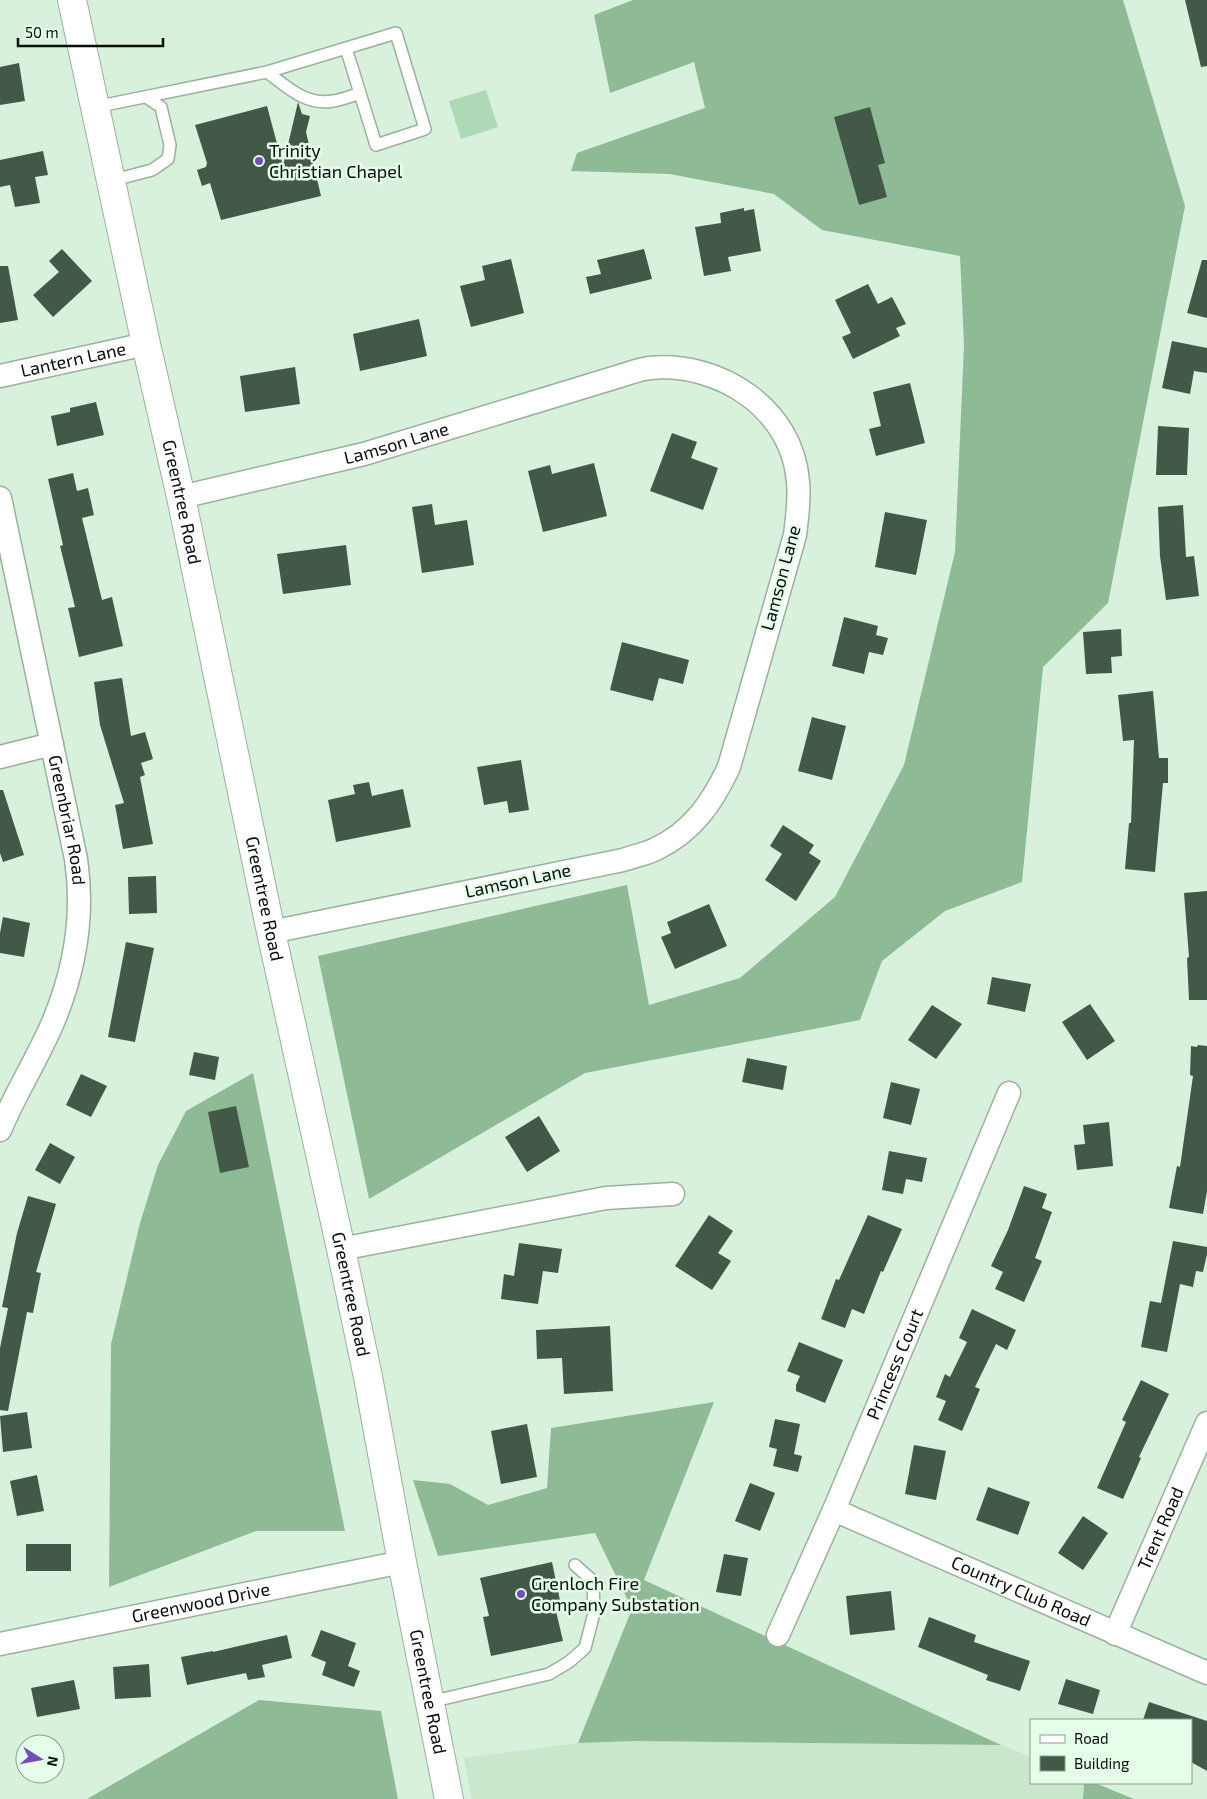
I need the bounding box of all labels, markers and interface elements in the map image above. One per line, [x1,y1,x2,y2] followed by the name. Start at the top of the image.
[18,15,162,47] scale bar
[25,23,59,41] text: 50 m
[269,139,403,182] place label: Trinity Christian Chapel
[253,155,265,167] marker: Trinity Christian Chapel
[18,337,128,381] street label: Lantern Lane
[342,417,451,468] street label: Lamson Lane
[158,438,207,566] street label: Greentree Road
[755,523,805,633] street label: Lamson Lane
[44,753,91,886] street label: Greenbriar Road
[241,834,289,963] street label: Greentree Road
[463,858,573,902] street label: Lamson Lane
[328,1230,375,1358] street label: Greentree Road
[861,1305,927,1423] street label: Princess Court
[1132,1483,1188,1573] street label: Trent Road
[948,1551,1095,1631] street label: Country Club Road
[531,1572,700,1615] place label: Grenloch Fire Company Substation
[130,1577,272,1627] street label: Greenwood Drive
[515,1588,527,1600] marker: Grenloch Fire Company Substation
[406,1627,452,1756] street label: Greentree Road
[1030,1719,1192,1784] legend
[1074,1729,1109,1747] text: Road
[15,1734,65,1784] north arrow
[1074,1754,1130,1772] text: Building
[44,1755,63,1768] text: N

